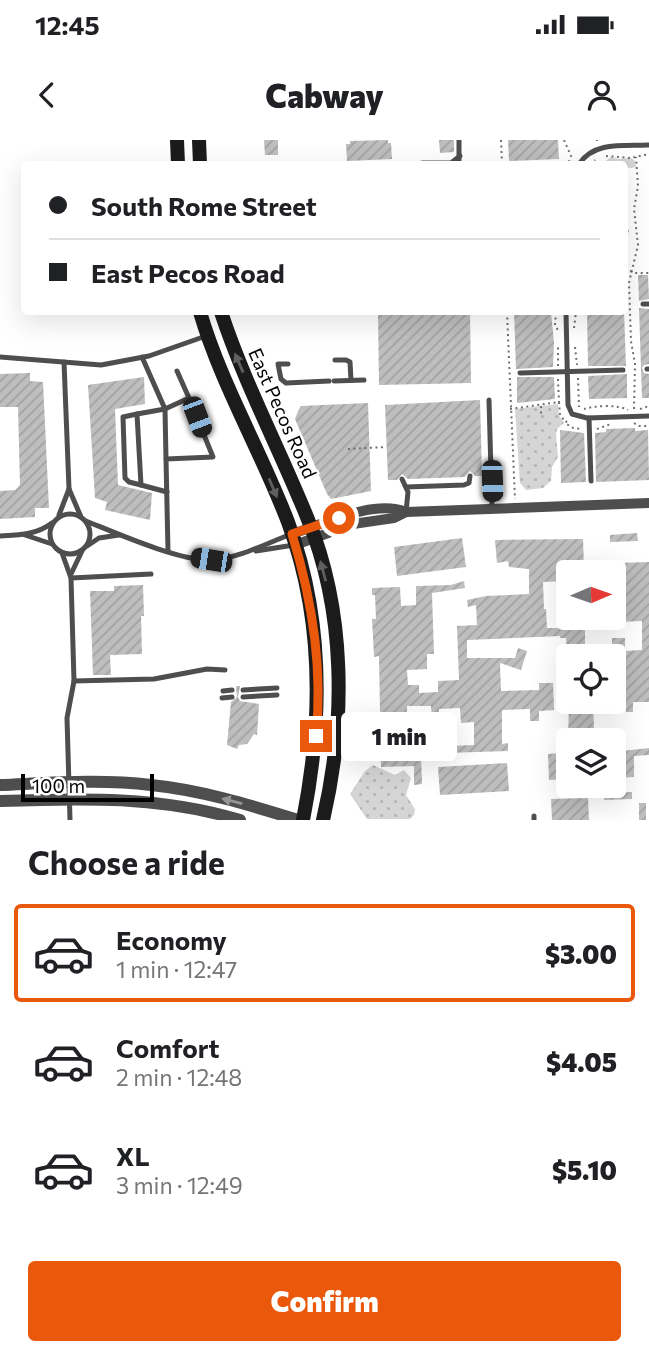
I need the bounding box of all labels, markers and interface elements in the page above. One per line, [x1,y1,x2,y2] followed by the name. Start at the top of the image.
[35,9,100,40] text: 12:45
[265,75,384,115] text: Cabway
[28,76,66,114] icon: back
[583,76,621,114] icon: person
[91,190,317,221] text: South Rome Street
[91,257,285,288] text: East Pecos Road
[244,344,322,482] street label: East Pecos Road
[233,353,244,374] one-way arrow
[180,394,215,440] car
[481,460,504,502] car
[268,477,279,498] one-way arrow
[323,502,355,534] route start
[189,546,234,574] car
[318,560,328,581] one-way arrow
[556,560,626,630] north arrow
[556,560,626,798] map controls
[556,644,626,714] button: locate
[340,712,456,760] callout: 1 min
[300,720,332,752] route end
[371,722,427,750] text: 1 min
[556,728,626,798] button: layers
[21,771,154,802] scale bar
[32,774,85,797] text: 100 m
[221,795,243,806] one-way arrow
[28,842,225,882] text: Choose a ride
[32,922,95,985] icon: car
[116,924,227,955] text: Economy
[545,938,617,969] text: $3.00
[116,955,237,983] text: 1 min · 12:47
[32,1030,95,1093] icon: car
[116,1032,219,1063] text: Comfort
[546,1046,617,1077] text: $4.05
[116,1063,242,1091] text: 2 min · 12:48
[32,1138,95,1201] icon: car
[116,1140,150,1171] text: XL
[552,1154,617,1185] text: $5.10
[116,1171,243,1199] text: 3 min · 12:49
[28,1261,621,1341] button: Confirm

